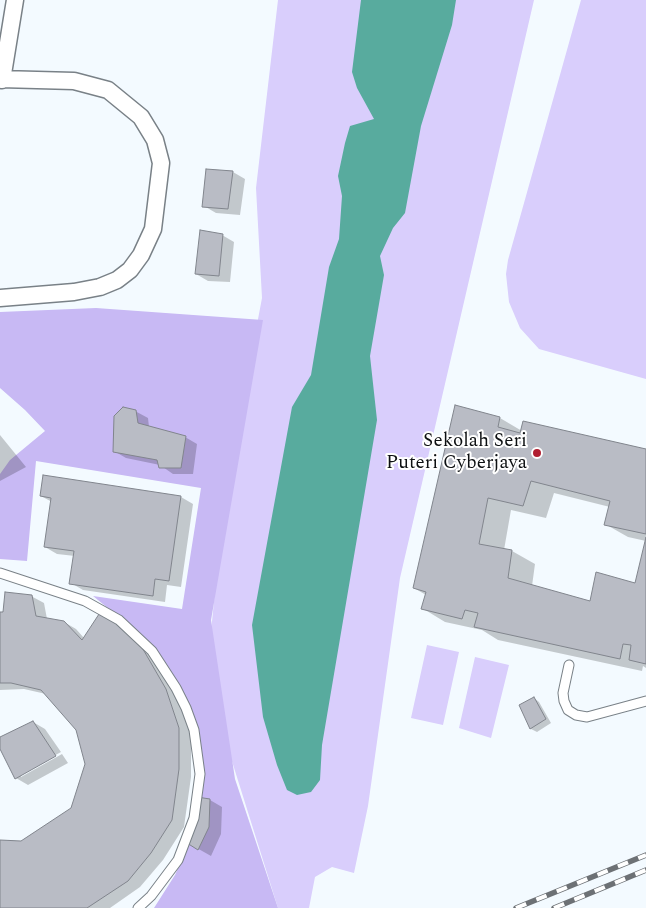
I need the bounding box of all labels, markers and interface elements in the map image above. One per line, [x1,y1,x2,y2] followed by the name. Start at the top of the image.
[386,431,527,475] place label: Sekolah Seri Puteri Cyberjaya
[531,447,543,459] marker: Sekolah Seri Puteri Cyberjaya

